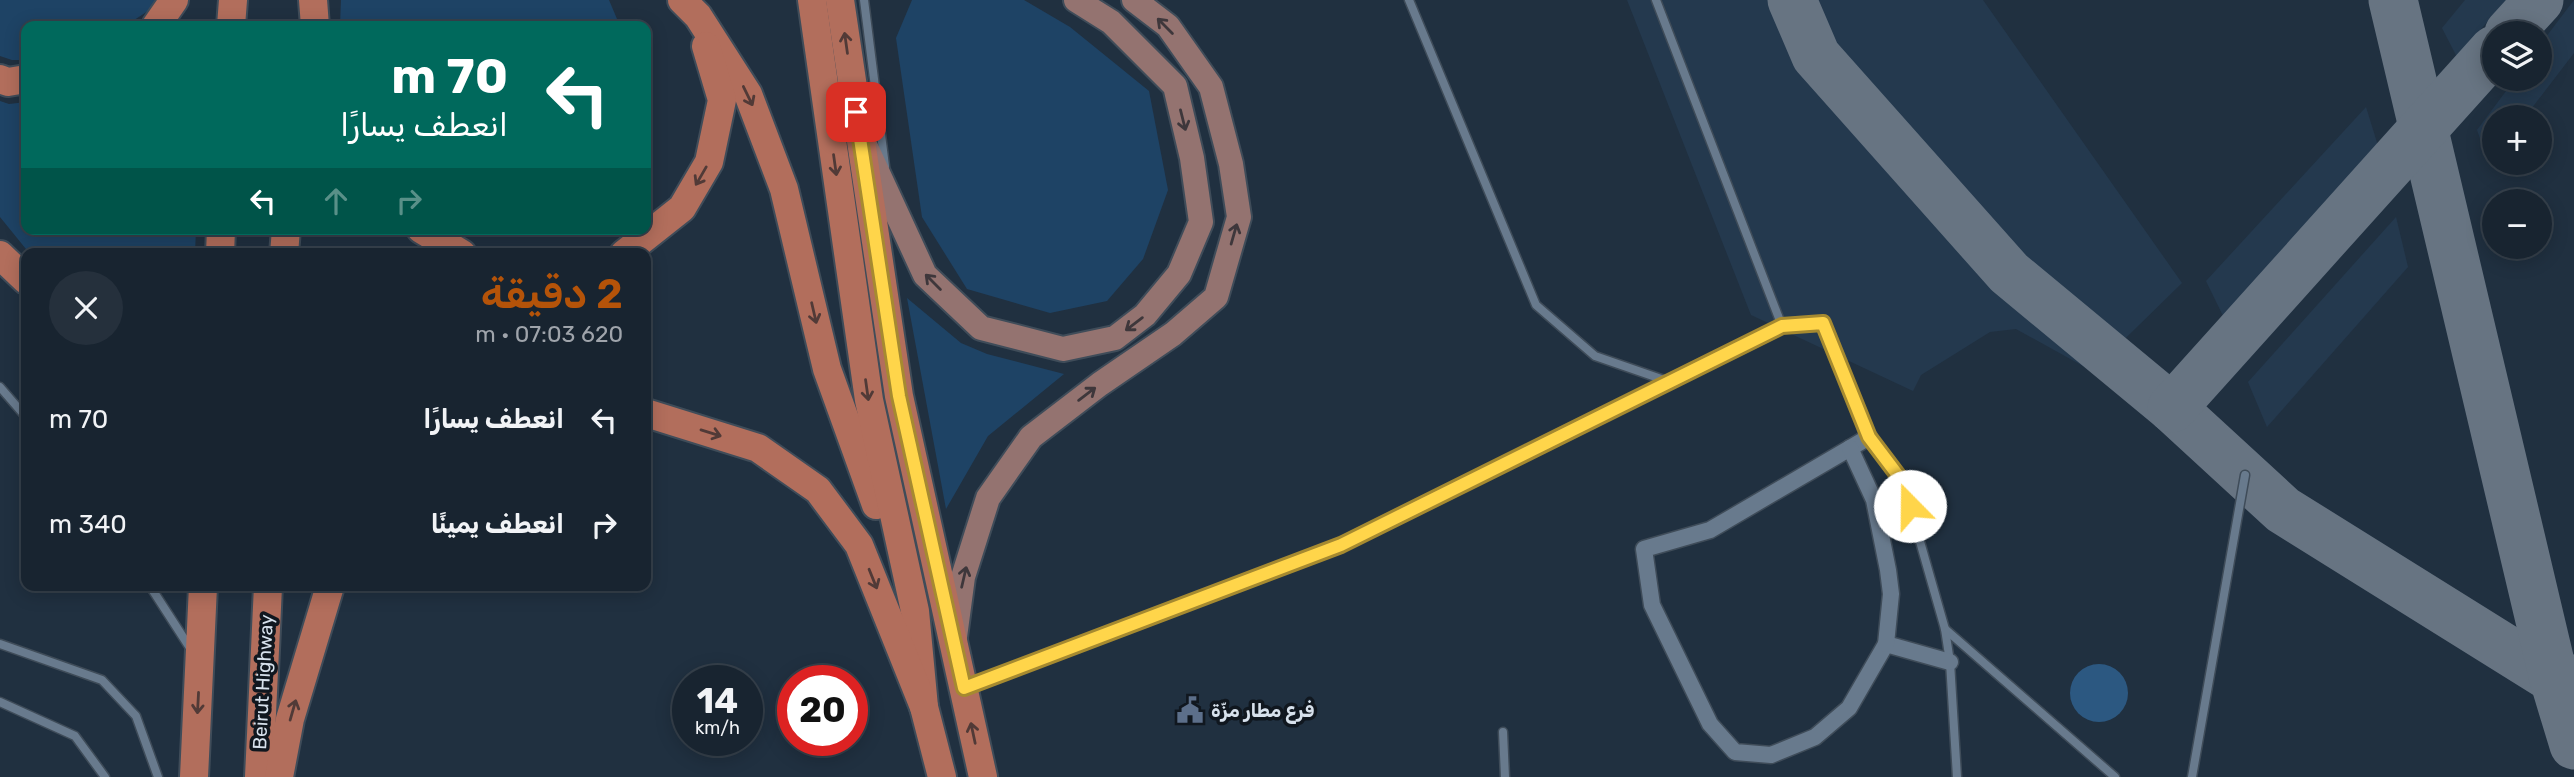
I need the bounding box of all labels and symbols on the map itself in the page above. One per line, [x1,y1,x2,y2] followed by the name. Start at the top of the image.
[1156,17,1173,34] one-way arrow
[840,32,853,55] one-way arrow
[826,82,886,142] pin
[741,86,755,106] one-way arrow
[1177,108,1190,131] one-way arrow
[829,153,842,175] one-way arrow
[694,165,708,185] one-way arrow
[1228,223,1241,245] one-way arrow
[925,274,942,291] one-way arrow
[808,301,821,324] one-way arrow
[1125,316,1144,331] one-way arrow
[861,378,874,401] one-way arrow
[1077,387,1096,402] one-way arrow
[700,428,722,441] one-way arrow
[1873,469,1947,543] position arrow
[958,566,972,589] one-way arrow
[867,567,880,589] one-way arrow
[248,614,278,750] street label: Beirut Highway
[777,665,868,756] speed limit sign: 20
[191,692,204,715] one-way arrow
[1175,695,1205,725] public building icon: فرع مطار مزّة
[287,699,300,722] one-way arrow
[1211,699,1314,724] place label: فرع مطار مزّة
[966,722,980,745] one-way arrow

